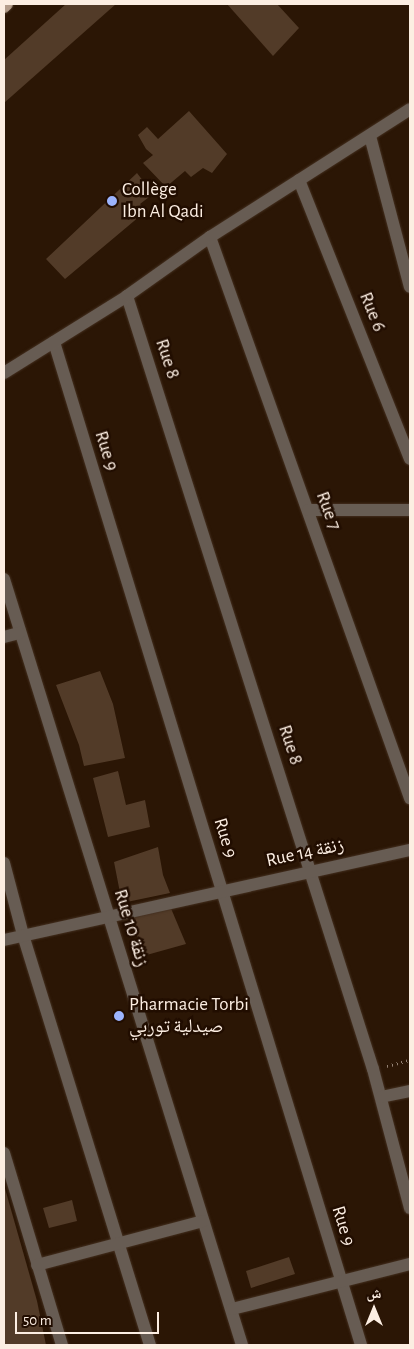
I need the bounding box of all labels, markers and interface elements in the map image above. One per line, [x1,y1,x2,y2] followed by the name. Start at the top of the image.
[122,179,204,223] place label: Collège Ibn Al Qadi
[106,195,118,207] marker: Collège Ibn Al Qadi
[354,289,390,335] street label: Rue 6
[150,336,184,382] street label: Rue 8
[89,428,123,474] street label: Rue 9
[311,488,345,534] street label: Rue 7
[273,722,307,768] street label: Rue 8
[208,815,242,861] street label: Rue 9
[264,834,346,872] street label: Rue 14 زنقة
[108,886,154,970] street label: Rue 10 زنقة
[129,994,249,1038] place label: Pharmacie Torbi صيدلية توربي
[113,1010,125,1022] marker: Pharmacie Torbi صيدلية توربي
[326,1203,360,1249] street label: Rue 9
[349,1284,399,1334] north arrow
[367,1287,381,1301] text: ش
[18,1302,161,1334] scale bar
[23,1313,52,1328] text: 50 m

